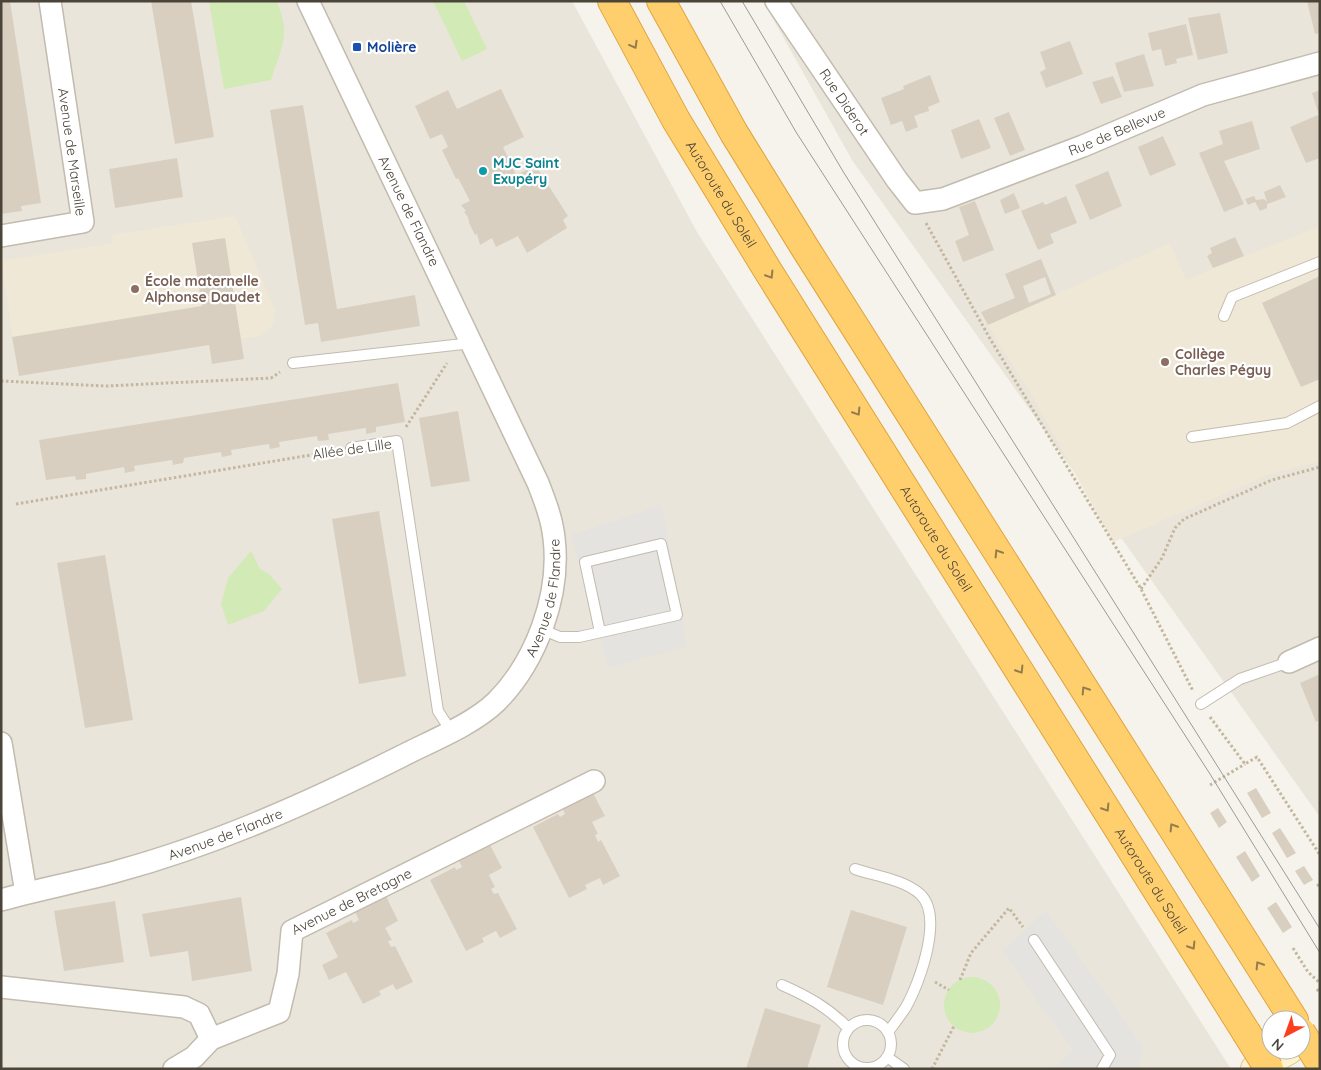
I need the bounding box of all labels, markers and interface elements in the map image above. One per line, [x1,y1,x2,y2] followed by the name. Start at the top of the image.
[367,38,417,56] place label: Molière
[628,39,638,48] one-way arrow
[351,41,363,53] marker: Molière
[815,65,873,139] street label: Rue Diderot
[54,87,90,217] street label: Avenue de Marseille
[1066,103,1168,160] street label: Rue de Bellevue
[682,137,761,251] street label: Autoroute du Soleil
[374,153,444,269] street label: Avenue de Flandre
[493,154,560,188] place label: MJC Saint Exupéry
[477,165,489,177] marker: MJC Saint Exupéry
[764,269,773,278] one-way arrow
[145,272,261,306] place label: École maternelle Alphonse Daudet
[129,283,141,295] marker: École maternelle Alphonse Daudet
[1175,345,1271,379] place label: Collège Charles Péguy
[1159,356,1171,368] marker: Collège Charles Péguy
[851,407,861,416] one-way arrow
[311,435,393,463] street label: Allée de Lille
[896,482,976,595] street label: Autoroute du Soleil
[522,538,564,660] street label: Avenue de Flandre
[994,550,1004,559] one-way arrow
[1013,665,1023,674] one-way arrow
[1082,687,1091,696] one-way arrow
[1100,803,1109,812] one-way arrow
[166,804,285,864] street label: Avenue de Flandre
[1111,824,1191,937] street label: Autoroute du Soleil
[1169,824,1179,833] one-way arrow
[288,864,415,939] street label: Avenue de Bretagne
[1186,940,1196,949] one-way arrow
[1256,961,1266,970] one-way arrow
[1261,1010,1311,1060] north arrow
[1268,1035,1287,1055] text: N

